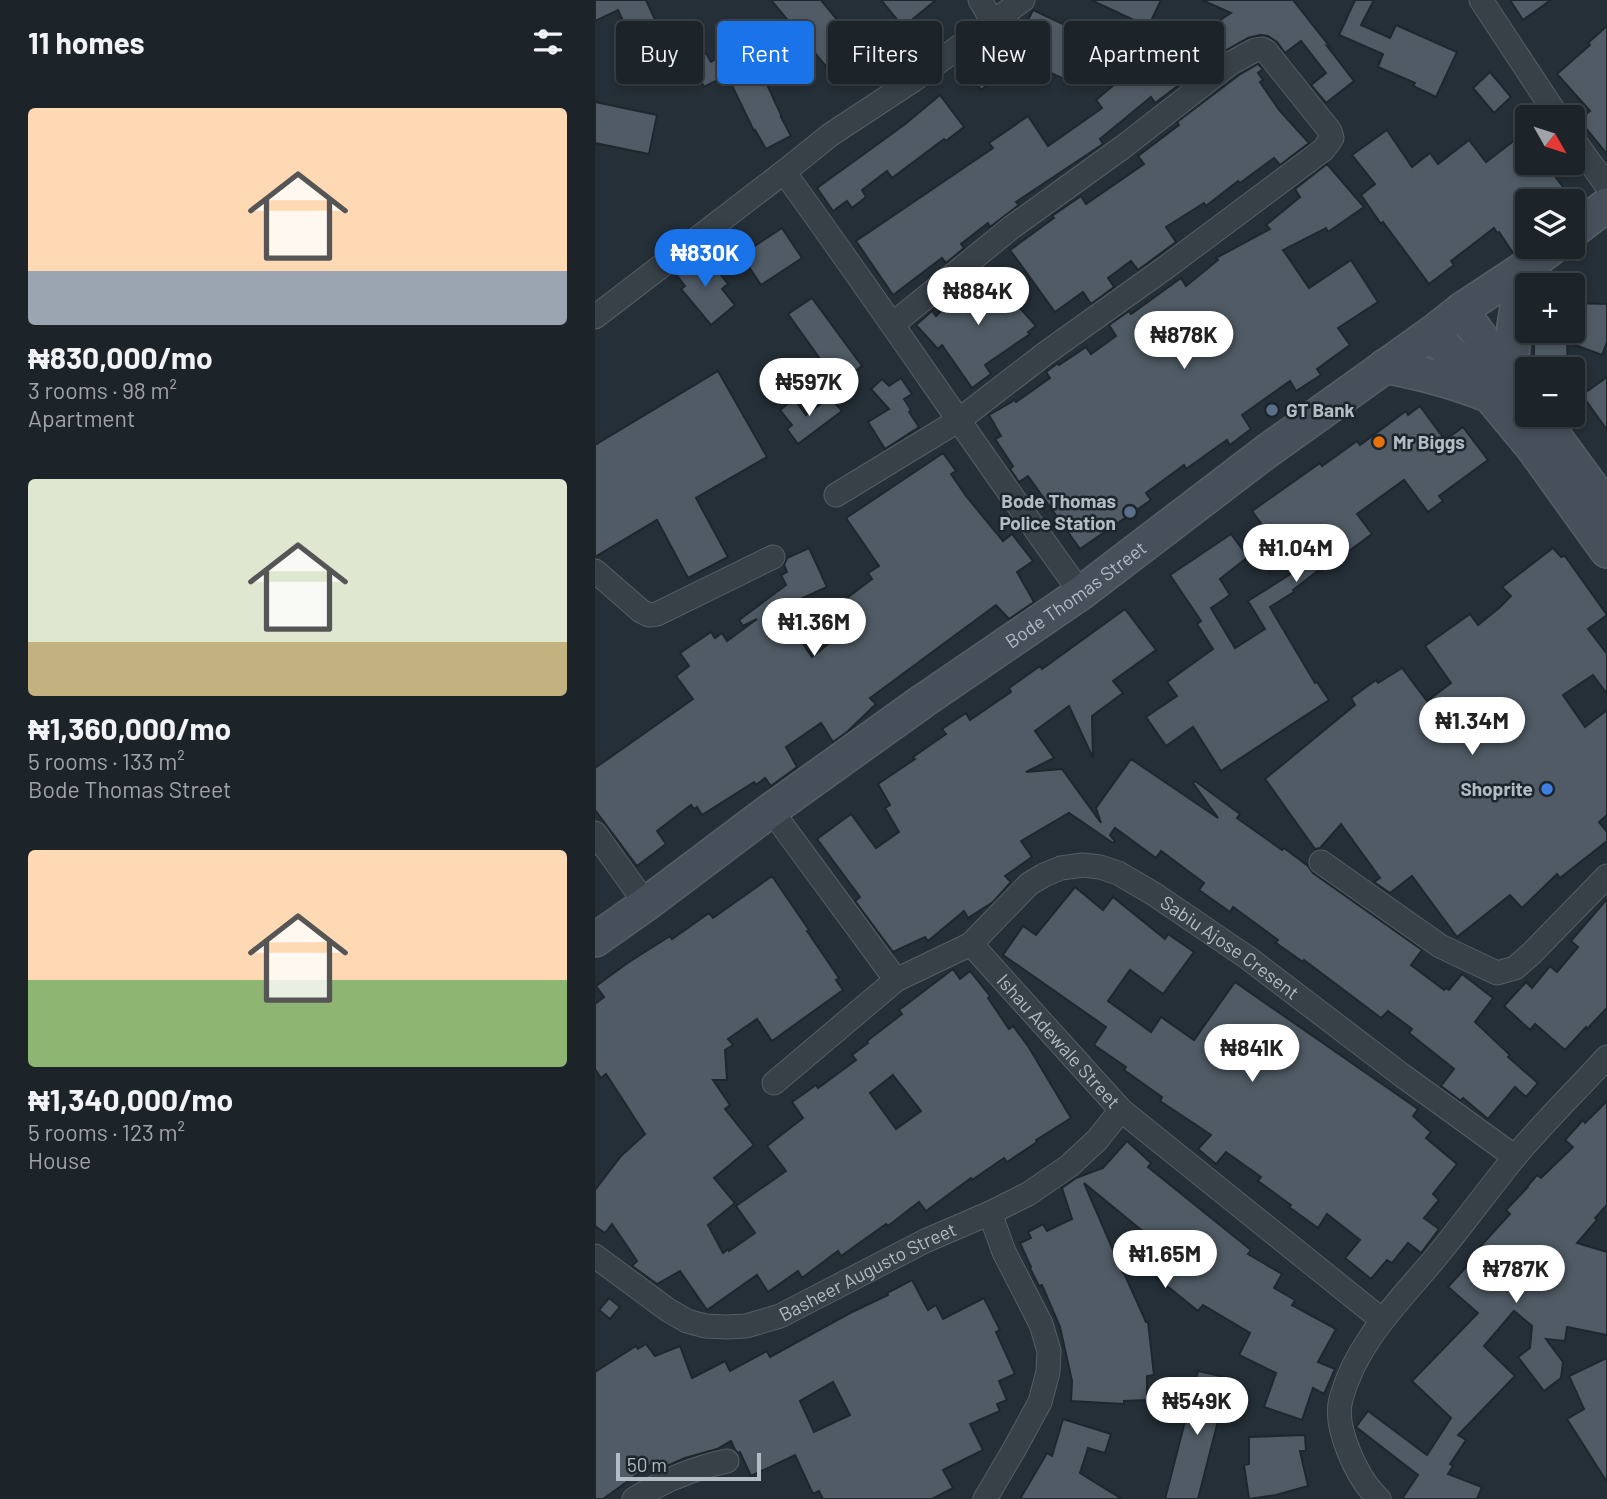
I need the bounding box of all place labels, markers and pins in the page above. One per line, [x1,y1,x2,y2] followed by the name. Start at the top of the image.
[656,230,754,289] pin: ₦830K
[929,268,1027,327] pin: ₦884K
[1135,312,1233,371] pin: ₦878K
[760,358,858,418] pin: ₦597K
[1286,398,1355,421] place label: GT Bank
[1264,402,1280,418] marker: GT Bank
[1393,430,1465,453] place label: Mr Biggs
[1371,434,1387,450] marker: Mr Biggs
[999,489,1116,534] place label: Bode Thomas Police Station
[1122,504,1138,520] marker: Bode Thomas Police Station
[1239,524,1353,584] pin: ₦1.04M
[757,598,871,658] pin: ₦1.36M
[1415,698,1529,757] pin: ₦1.34M
[1460,777,1533,800] place label: Shoprite
[1539,781,1555,797] marker: Shoprite
[1203,1024,1301,1084] pin: ₦841K
[1108,1230,1222,1290] pin: ₦1.65M
[1467,1246,1565,1305] pin: ₦787K
[1148,1378,1246,1437] pin: ₦549K

